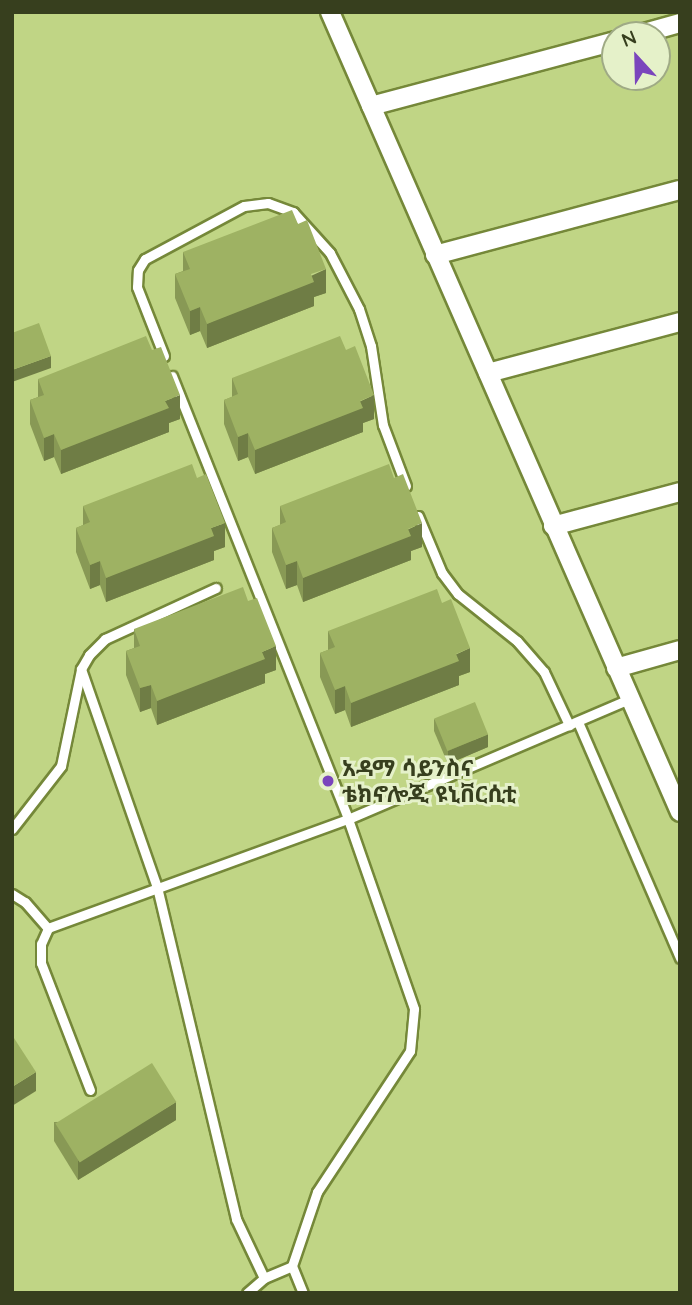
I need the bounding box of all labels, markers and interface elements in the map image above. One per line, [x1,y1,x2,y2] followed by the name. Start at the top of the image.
[601,21,671,91] north arrow
[618,25,640,52] text: N
[342,754,517,808] place label: አዳማ ሳይንስና ቴክኖሎጂ ዩኒቨርሲቲ
[320,773,336,789] marker: አዳማ ሳይንስና ቴክኖሎጂ ዩኒቨርሲቲ

